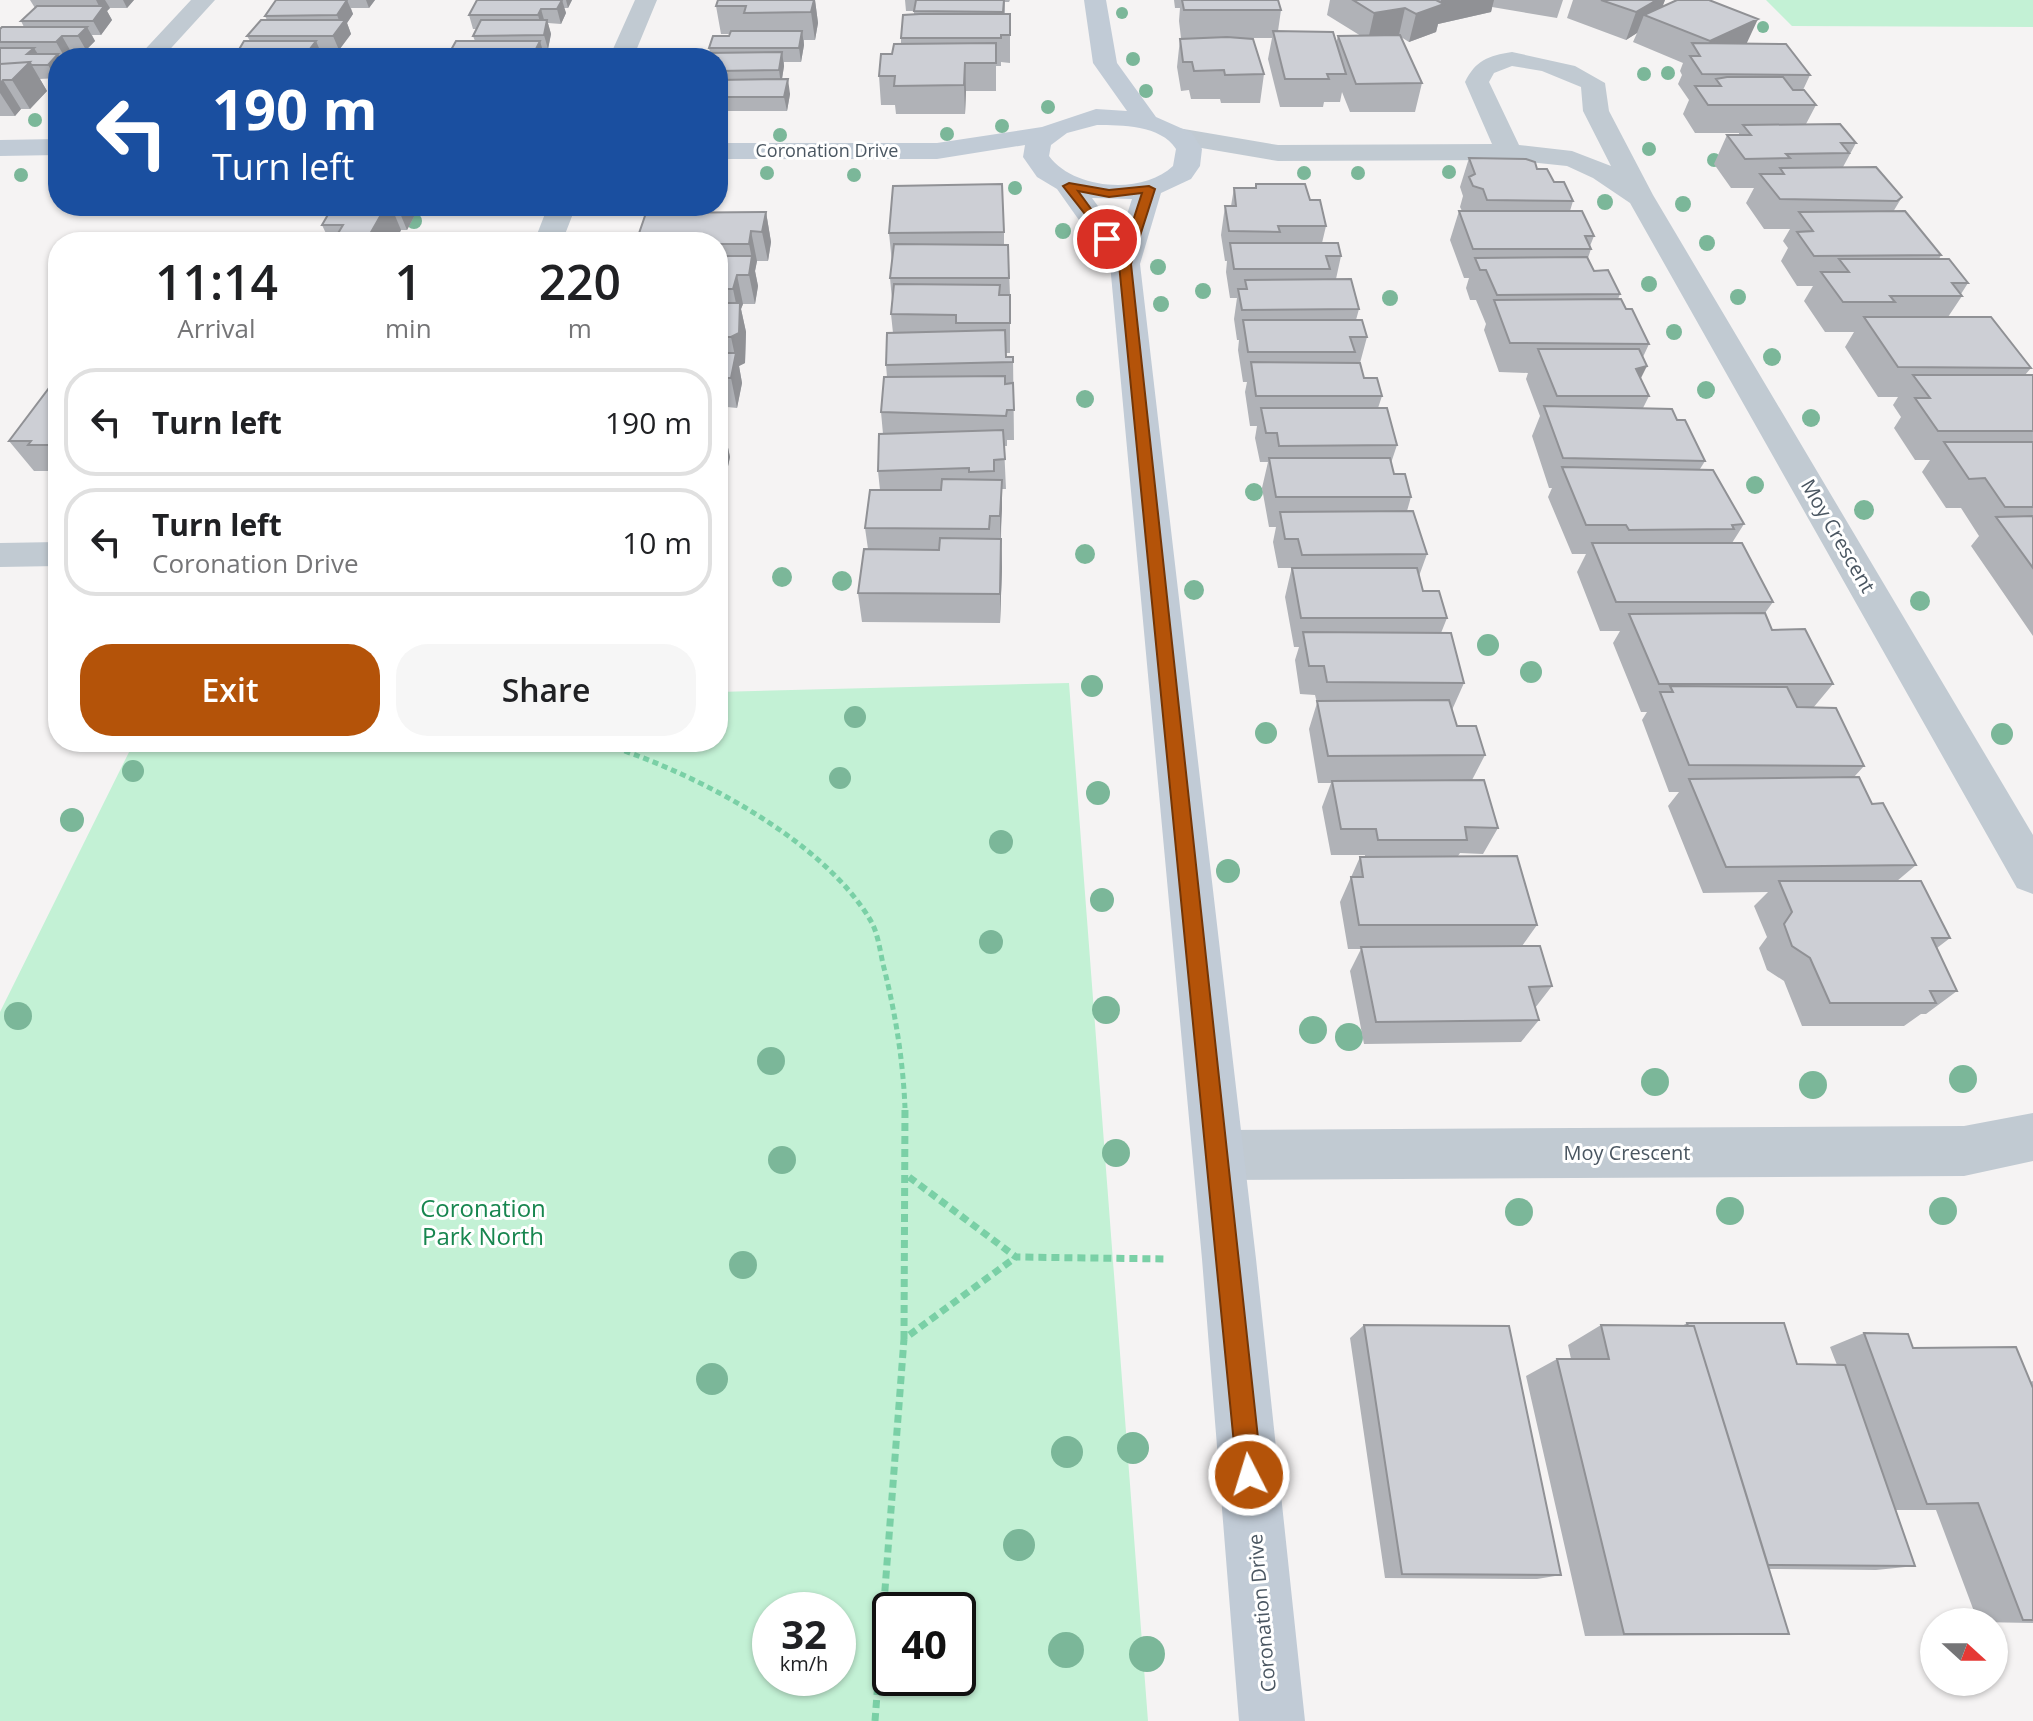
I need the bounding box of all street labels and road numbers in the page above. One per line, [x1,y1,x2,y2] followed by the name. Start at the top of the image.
[756,138,898,162] street label: Coronation Drive
[1795,474,1882,597] street label: Moy Crescent
[1564,1139,1690,1166] street label: Moy Crescent
[1241,1533,1282,1693] street label: Coronation Drive

